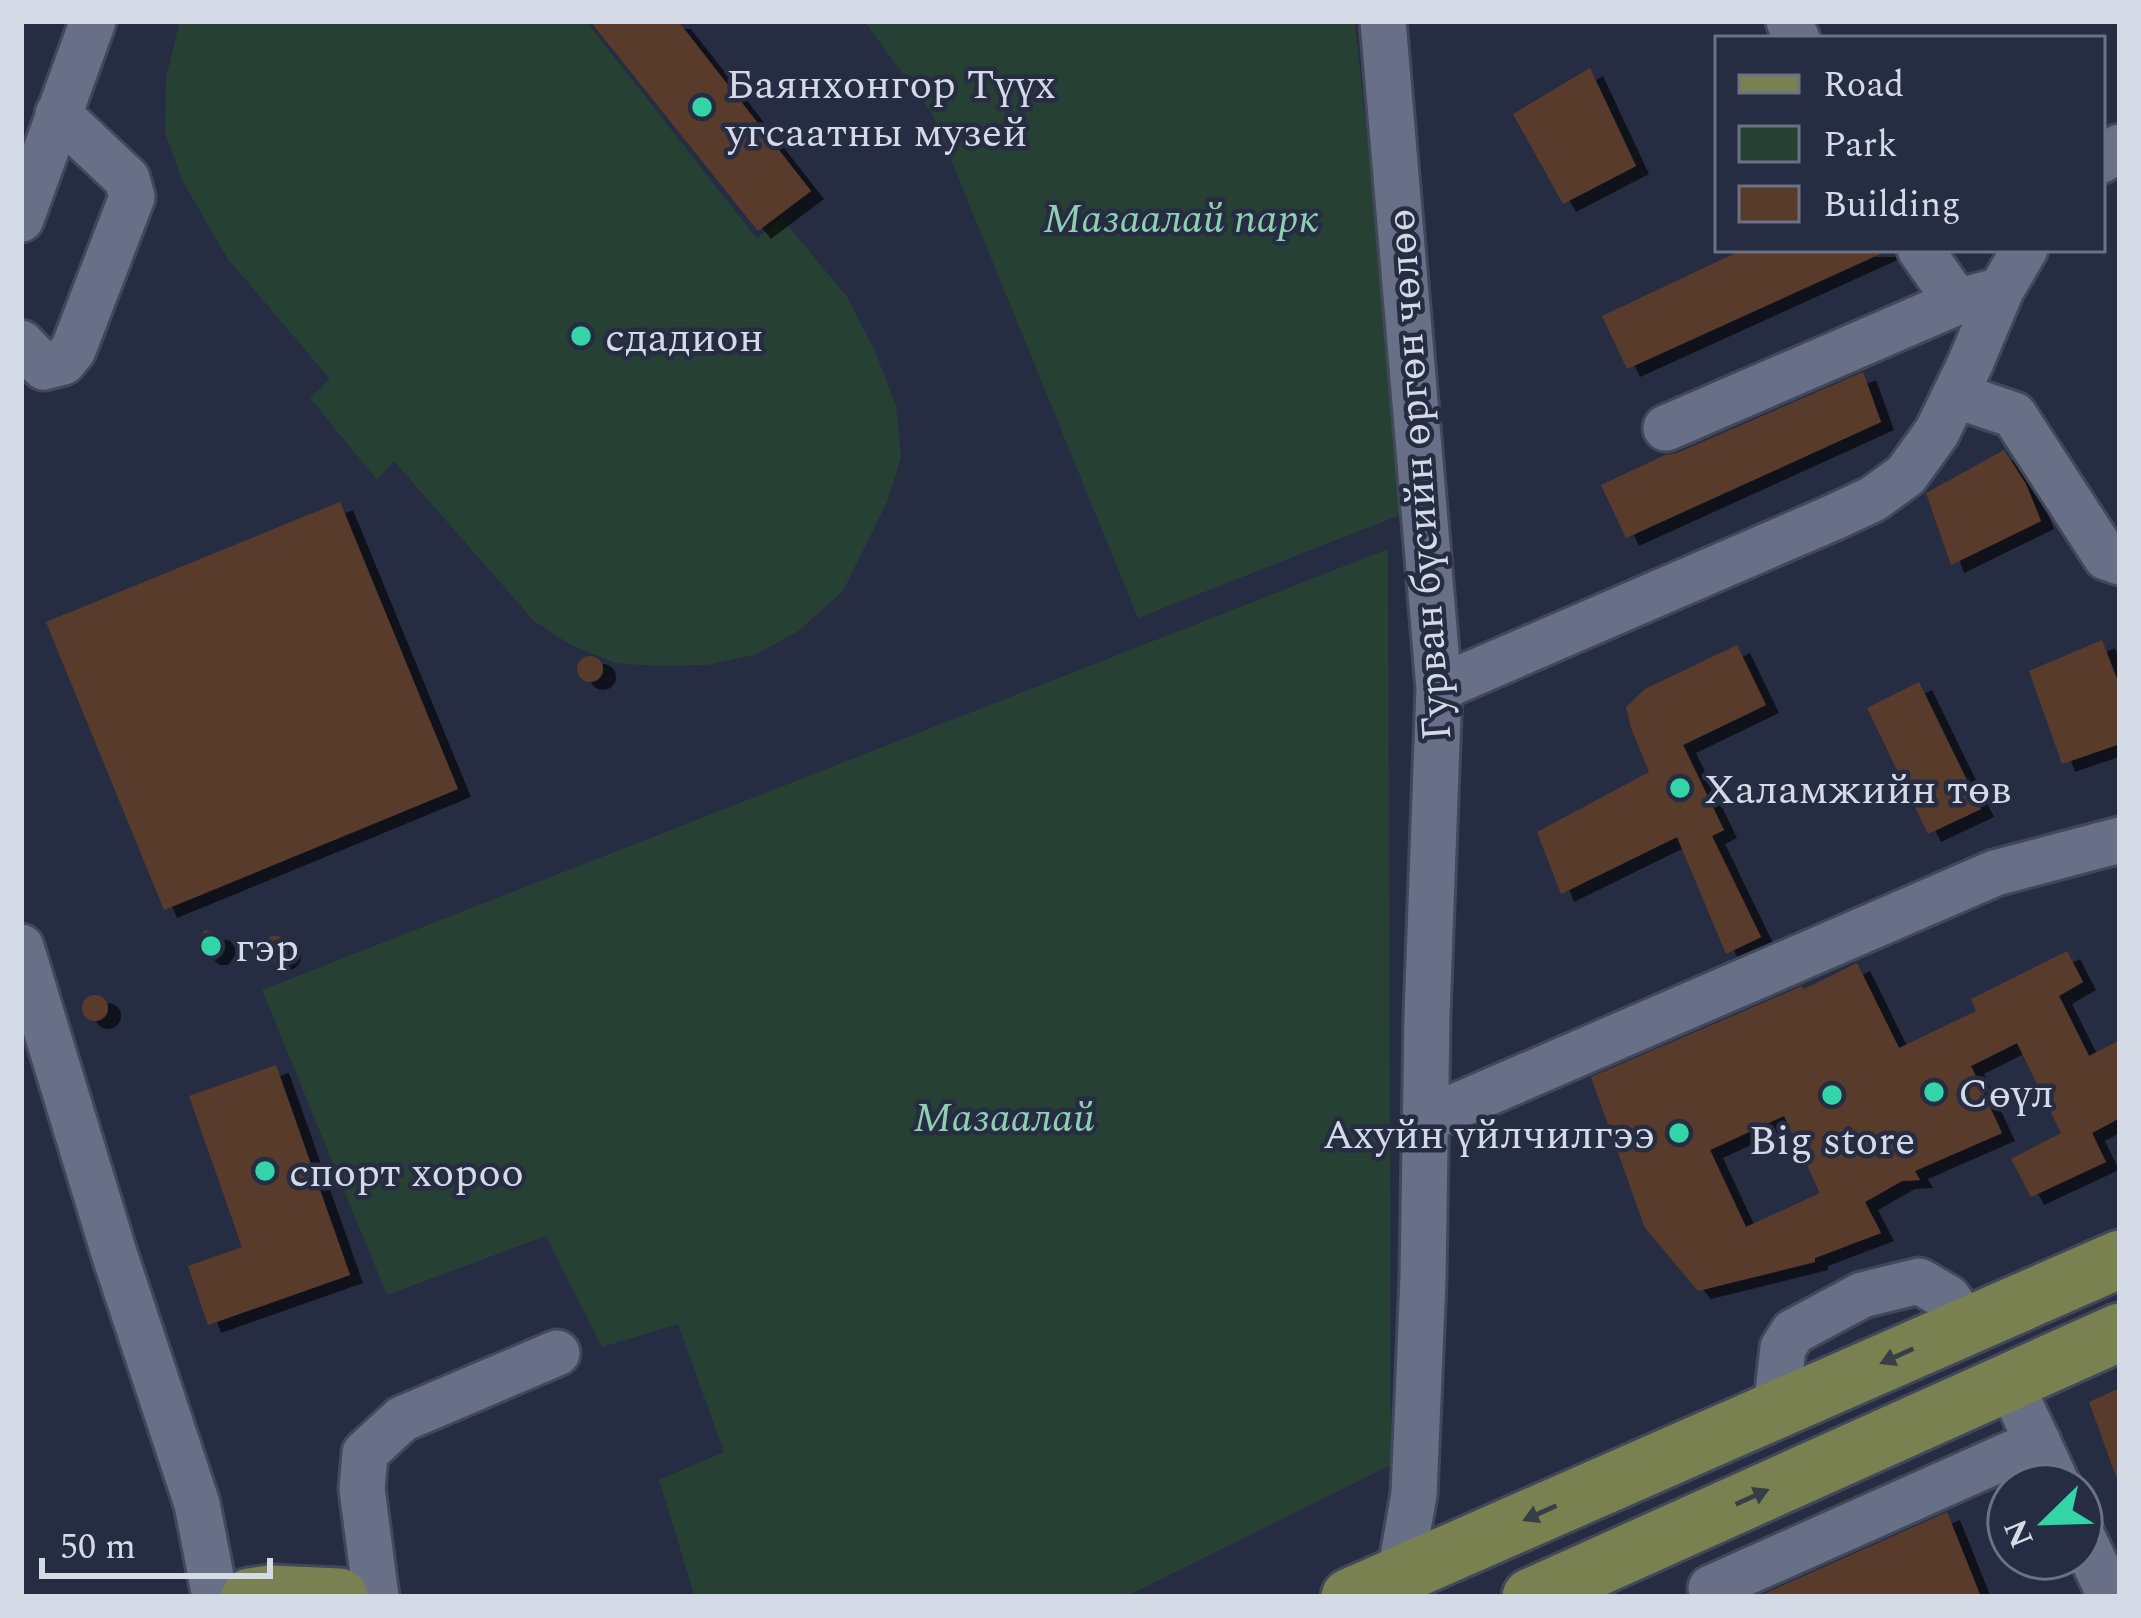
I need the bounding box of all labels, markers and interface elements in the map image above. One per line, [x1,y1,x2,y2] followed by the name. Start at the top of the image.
[1715,36,2105,252] legend
[725,54,1056,165] place label: Баянхонгор Түүх угсаатны музей
[1823,58,1904,113] text: Road
[689,94,715,120] marker: Баянхонгор Түүх угсаатны музей
[1823,118,1897,173] text: Park
[1823,178,1961,233] text: Building
[1043,188,1319,251] park label: Мазаалай парк
[1369,207,1469,743] street label: Гурван бүсийн өргөн чөлөө
[605,307,764,370] place label: сдадион
[568,323,594,349] marker: сдадион
[1704,759,2011,822] place label: Халамжийн төв
[1667,775,1693,801] marker: Халамжийн төв
[235,917,299,980] place label: гэр
[198,933,224,959] marker: гэр
[1958,1063,2054,1126] place label: Сөүл
[1921,1079,1947,1105] marker: Сөүл
[1819,1082,1845,1108] marker: Big store
[913,1087,1095,1150] park label: Мазаалай
[1322,1104,1655,1167] place label: Ахуйн үйлчилгээ
[1749,1110,1915,1173] place label: Big store
[1666,1120,1692,1146] marker: Ахуйн үйлчилгээ
[289,1142,524,1205] place label: спорт хороо
[252,1158,278,1184] marker: спорт хороо
[1880,1347,1915,1367] one-way arrow
[1985,1462,2105,1582] north arrow
[1735,1487,1770,1507] one-way arrow
[42,1504,270,1578] scale bar
[1523,1504,1558,1524] one-way arrow
[1991,1511,2048,1555] text: N
[60,1520,136,1575] text: 50 m

